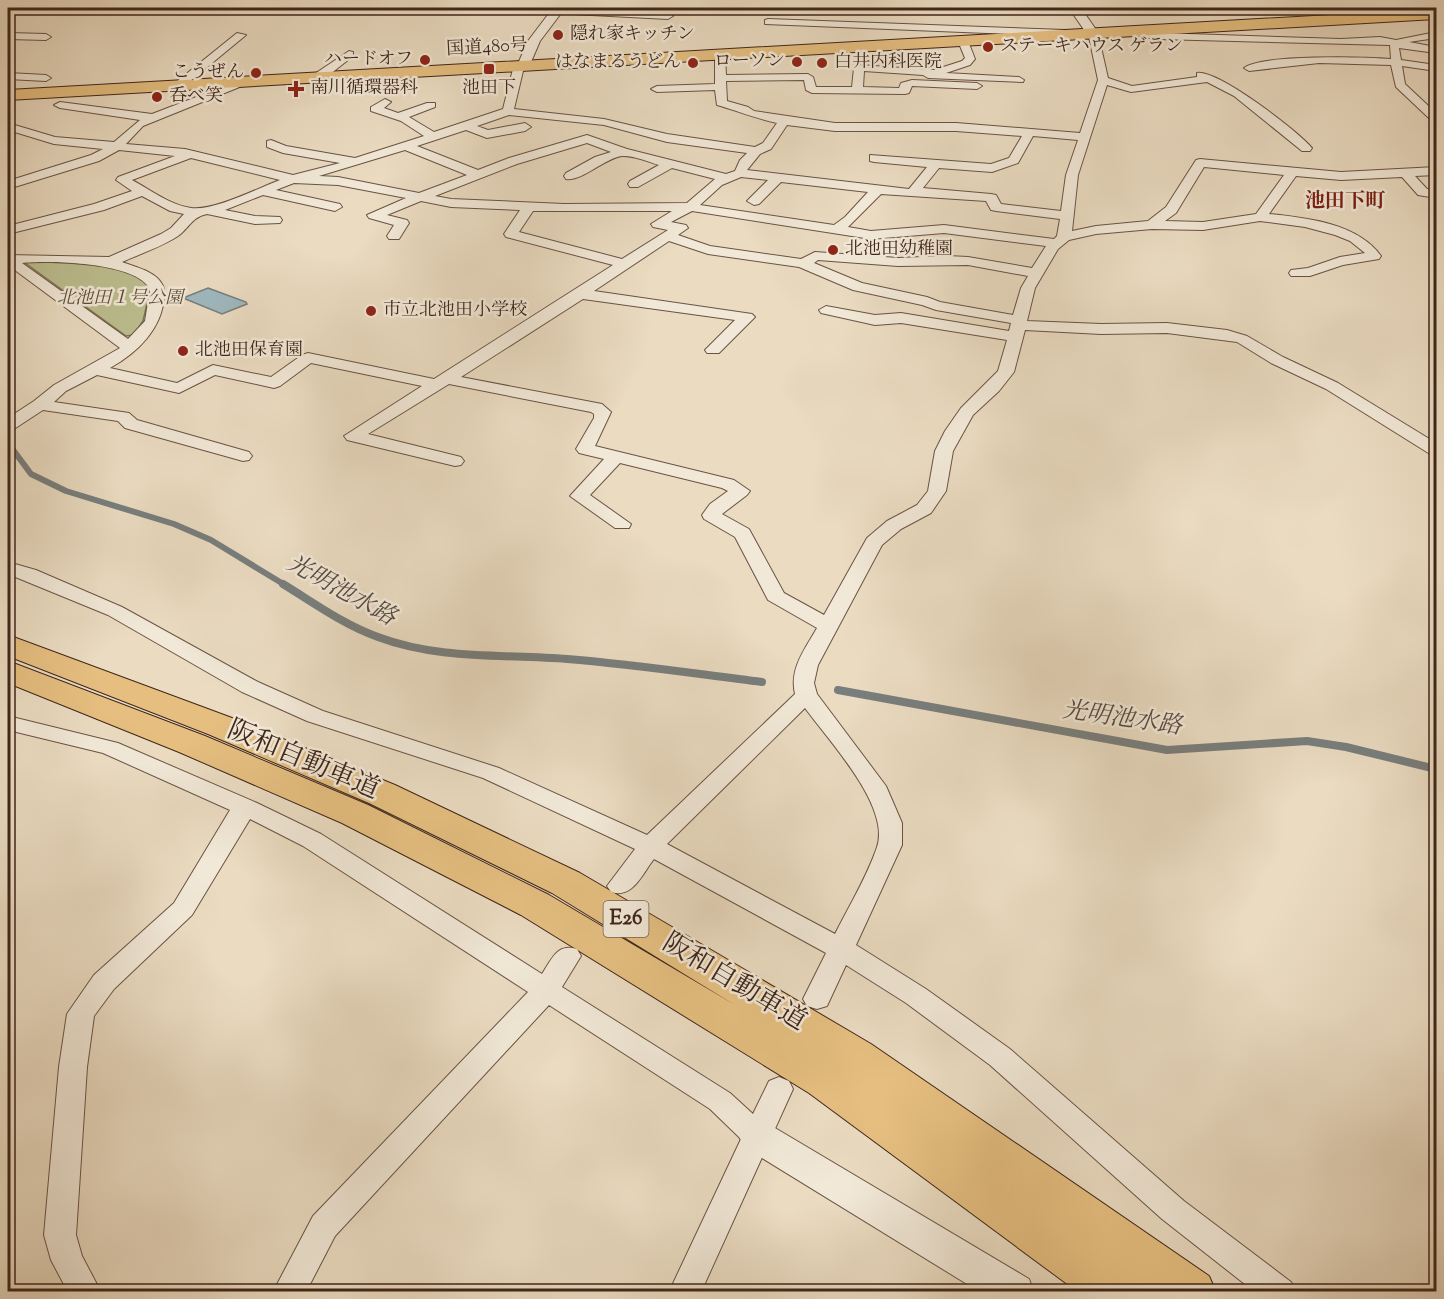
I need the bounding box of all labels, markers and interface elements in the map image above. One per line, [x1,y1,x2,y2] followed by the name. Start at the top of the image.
[570,22,695,48] place label: 隠れ家キッチン
[551,28,565,42] marker: 隠れ家キッチン
[446,33,528,63] street label: 国道480号
[1000,34,1183,60] place label: ステーキハウス ゲラン
[981,40,995,54] marker: ステーキハウス ゲラン
[324,47,413,73] place label: ハードオフ
[714,49,785,75] place label: ローソン
[555,50,681,76] place label: はなまるうどん
[834,50,942,76] place label: 白井内科医院
[418,53,432,67] marker: ハードオフ
[790,55,804,69] marker: ローソン
[686,56,700,70] marker: はなまるうどん
[815,56,829,70] marker: 白井内科医院
[172,60,244,86] place label: こうぜん
[482,62,496,76] marker: 池田下
[249,66,263,80] marker: こうぜん
[310,76,418,102] place label: 南川循環器科
[462,76,516,102] place label: 池田下
[287,80,305,98] marker: 南川循環器科
[169,84,223,110] place label: 呑べ笑
[150,90,164,104] marker: 呑べ笑
[1305,188,1386,217] district label: 池田下町
[845,237,953,263] place label: 北池田幼稚園
[826,243,840,257] marker: 北池田幼稚園
[57,286,186,312] park label: 北池田１号公園
[383,298,527,324] place label: 市立北池田小学校
[364,304,378,318] marker: 市立北池田小学校
[195,338,303,364] place label: 北池田保育園
[176,344,190,358] marker: 北池田保育園
[280,547,403,636] water label: 光明池水路
[1060,694,1186,744] water label: 光明池水路
[221,711,385,811] street label: 阪和自動車道
[604,901,648,937] road number: E26
[655,925,813,1041] street label: 阪和自動車道

